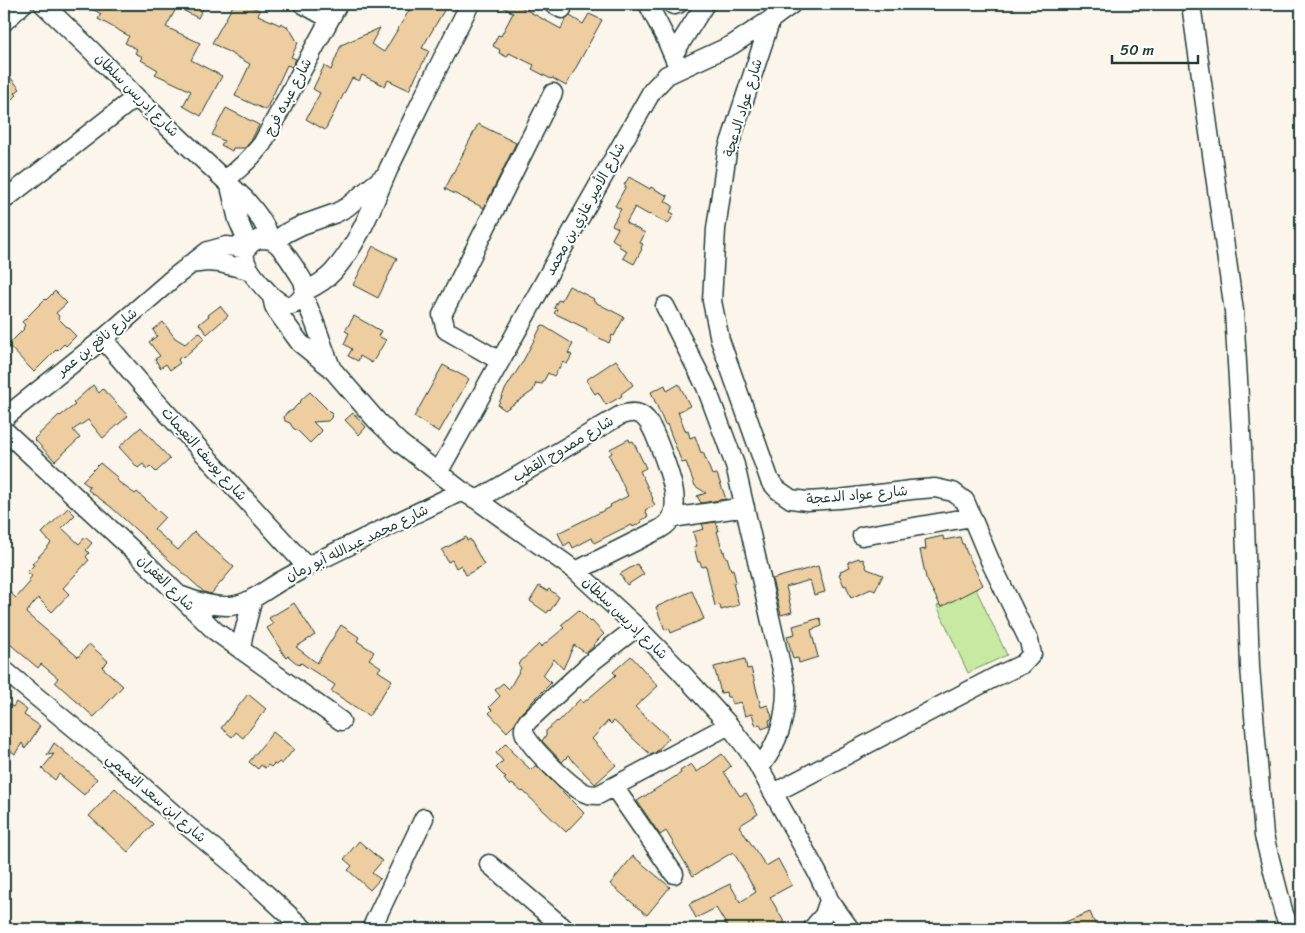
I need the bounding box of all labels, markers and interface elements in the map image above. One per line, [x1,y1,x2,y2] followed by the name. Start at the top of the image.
[1112,32,1199,64] scale bar
[1120,37,1155,63] text: 50 m
[89,47,185,143] street label: شارع إدريس سلطان
[257,54,319,140] street label: شارع عبده فرج
[716,56,770,160] street label: شارع عواد الدعجة
[538,138,632,280] street label: شارع الأمير غازي بن محمد
[50,301,143,383] street label: شارع نافع بن عمر
[155,401,253,507] street label: شارع يوسف النعيمات
[507,409,619,489] street label: شارع ممدوح القطب
[805,478,909,512] street label: شارع عواد الدعجة
[281,497,433,589] street label: شارع محمد عبدالله أبو رمان
[131,549,201,617] street label: شارع الغفران
[576,570,674,666] street label: شارع إدريس سلطان
[100,747,212,849] street label: شارع ابن سعد التميمي

